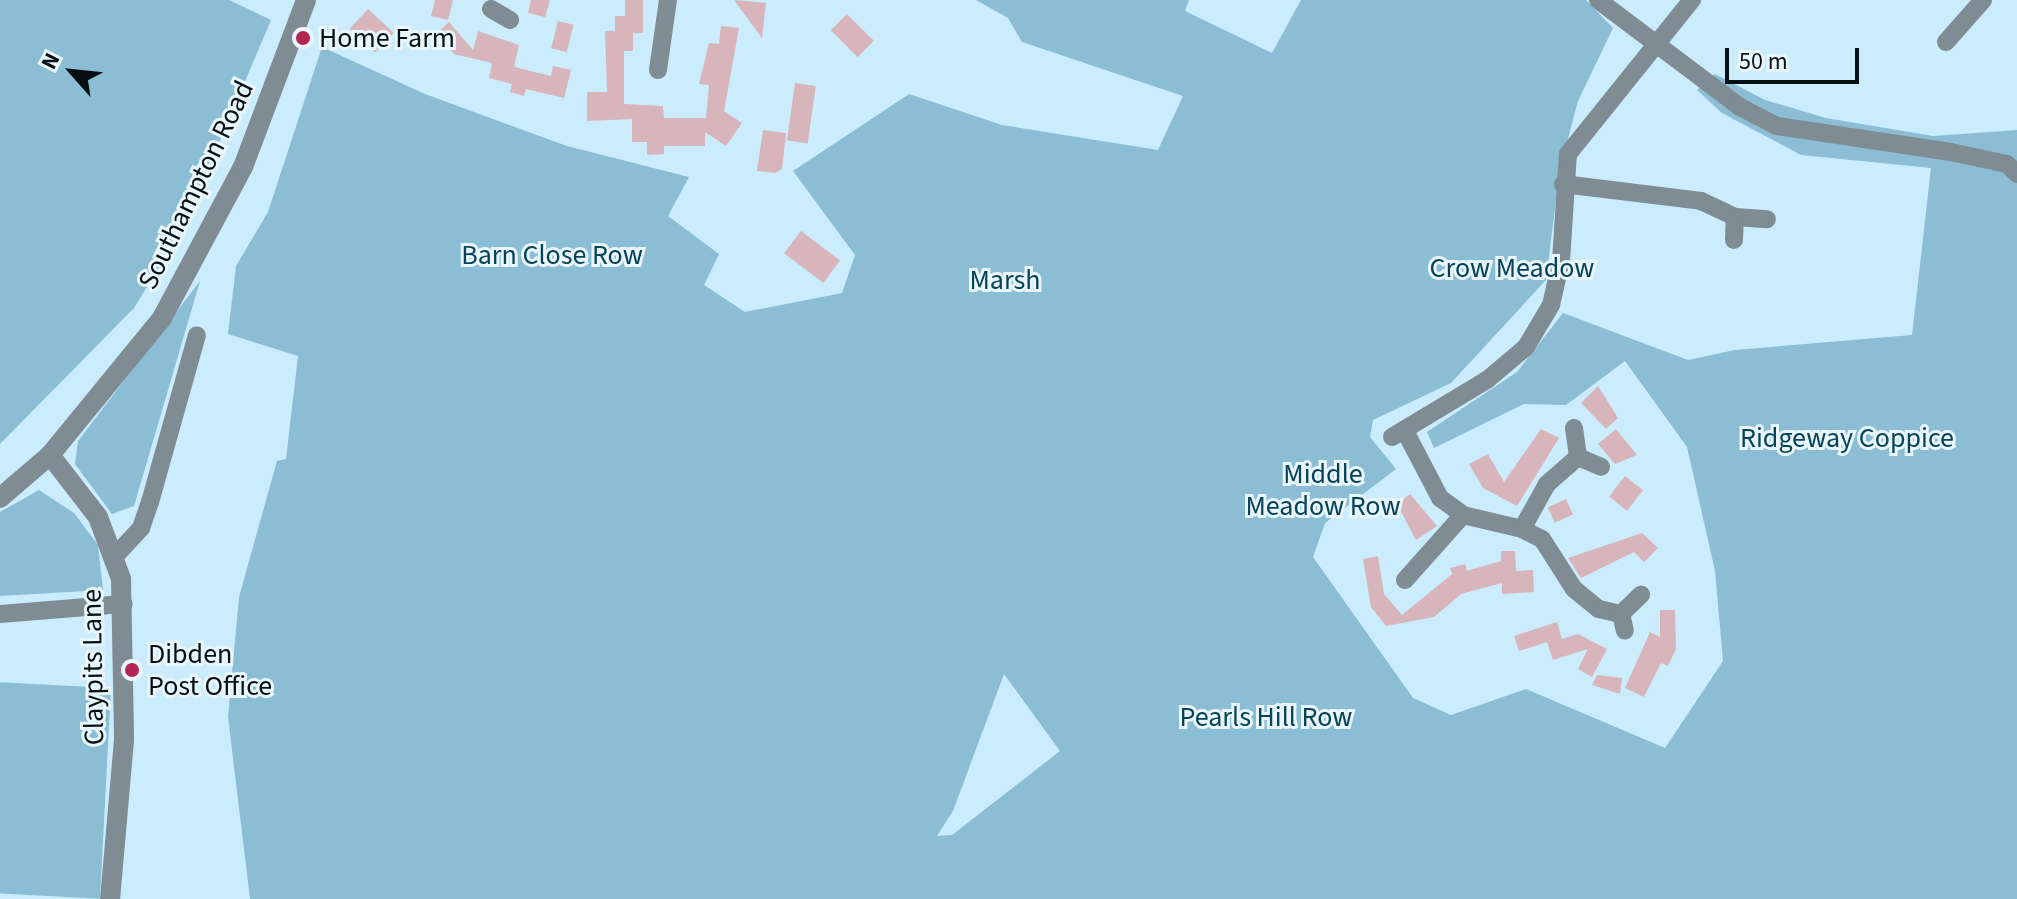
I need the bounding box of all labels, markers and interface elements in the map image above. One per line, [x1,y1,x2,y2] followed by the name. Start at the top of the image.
[319,21,455,55] place label: Home Farm
[294,29,312,47] marker: Home Farm
[32,32,112,112] north arrow
[1729,32,1863,82] scale bar
[1739,44,1788,79] text: 50 m
[33,47,68,75] text: N
[131,75,261,295] street label: Southampton Road
[461,238,643,272] park label: Barn Close Row
[1430,251,1594,285] park label: Crow Meadow
[969,263,1041,297] park label: Marsh
[1740,421,1954,455] park label: Ridgeway Coppice
[1245,457,1401,523] park label: Middle Meadow Row
[75,589,111,745] street label: Claypits Lane
[148,637,272,703] place label: Dibden Post Office
[123,661,141,679] marker: Dibden Post Office
[1180,700,1352,734] park label: Pearls Hill Row

